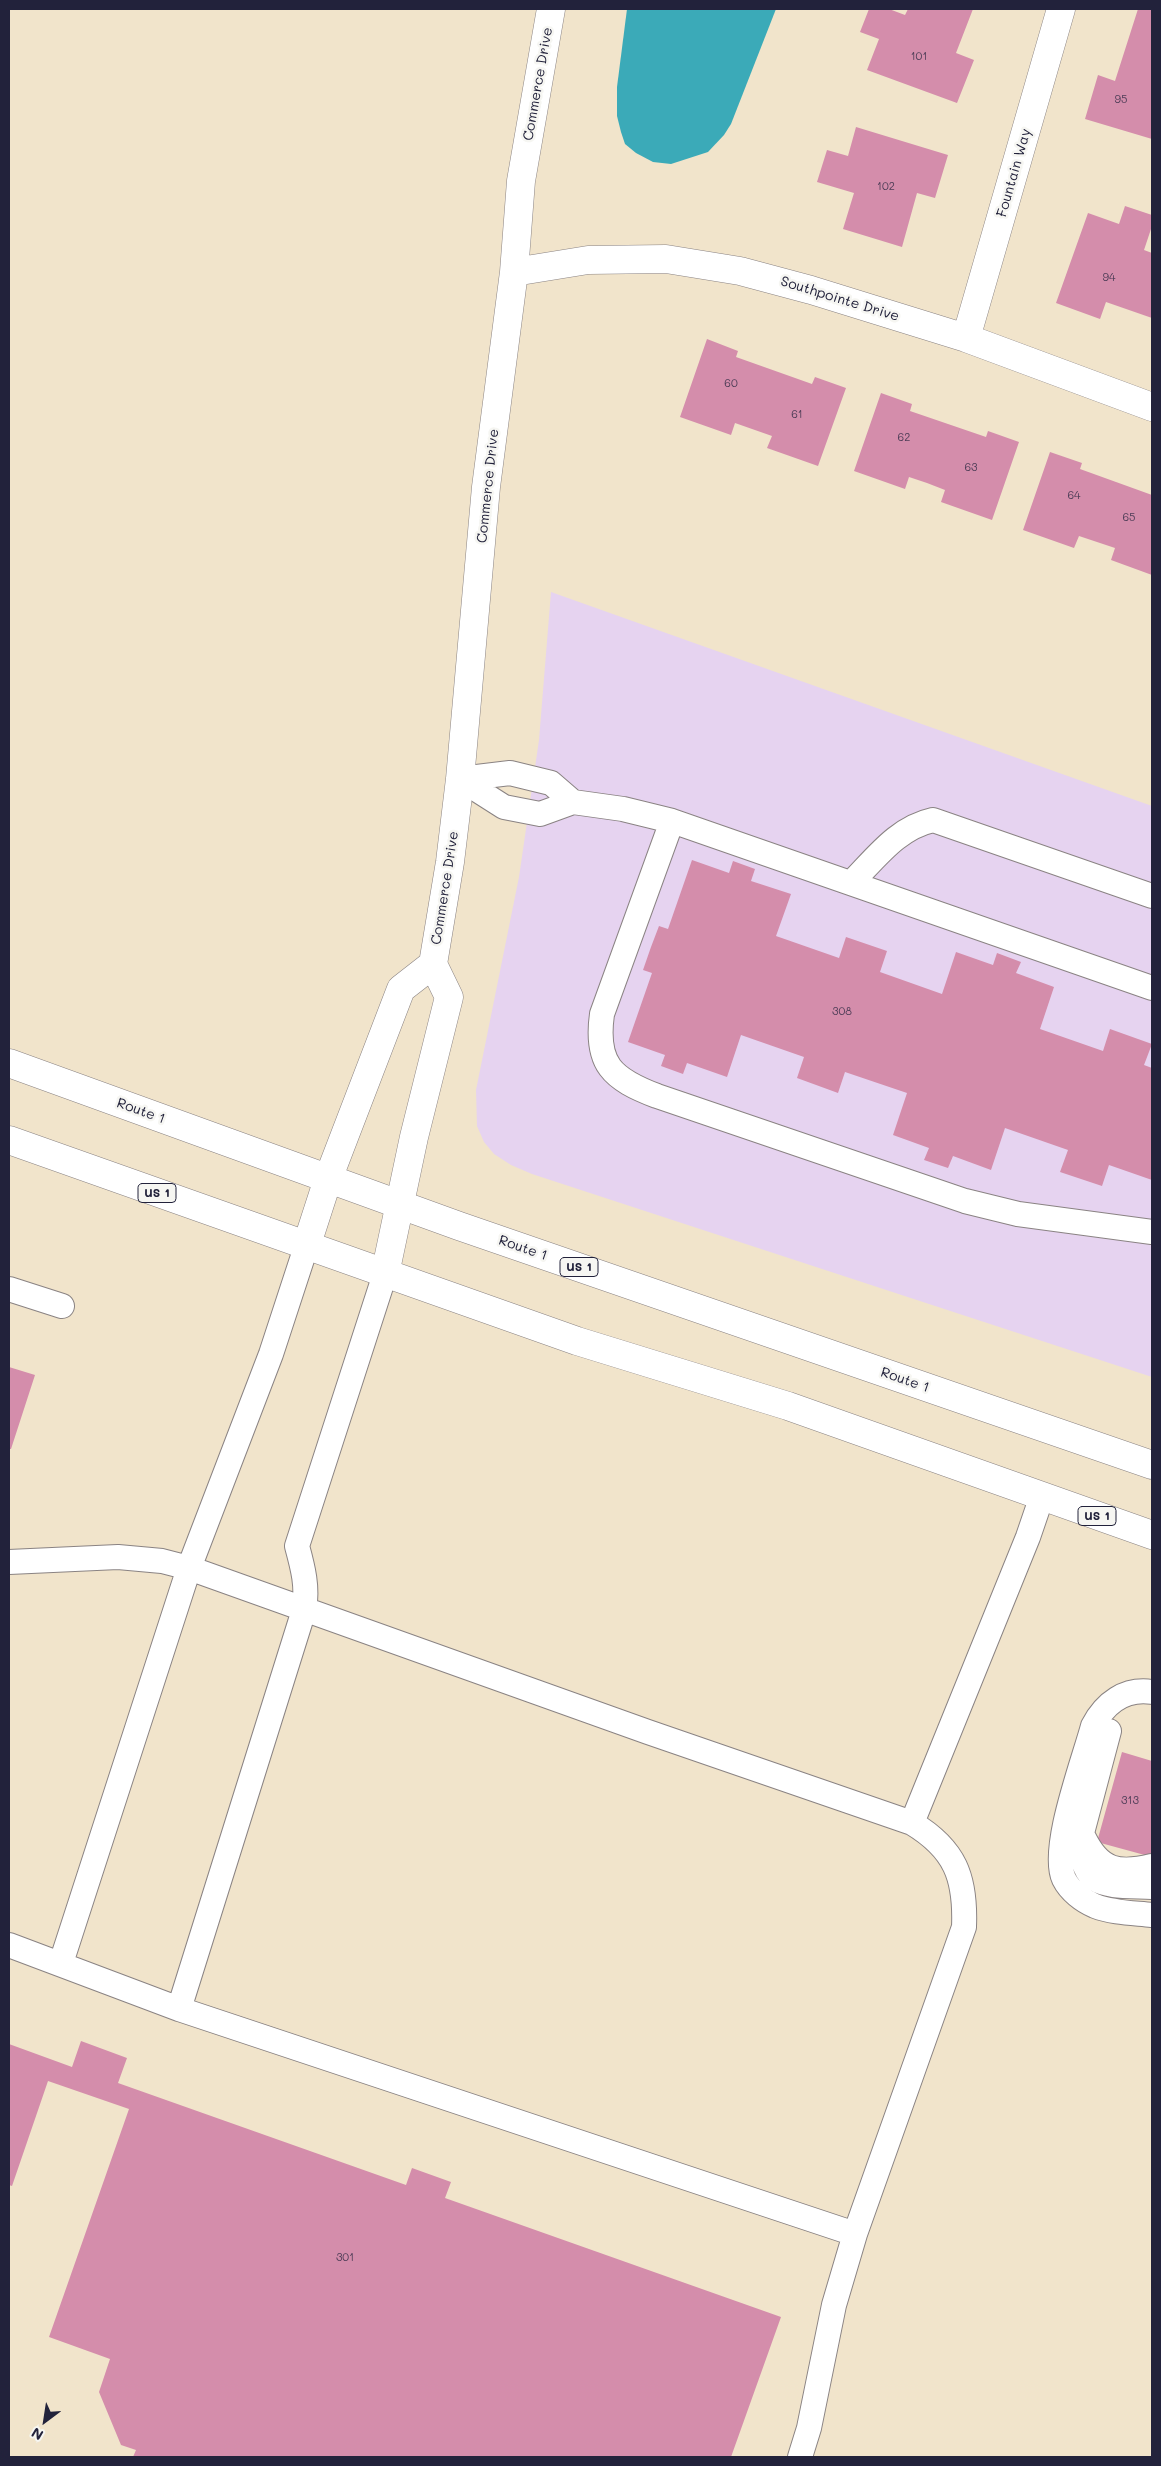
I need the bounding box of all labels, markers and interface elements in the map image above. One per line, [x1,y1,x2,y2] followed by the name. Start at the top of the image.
[520,26,556,142] street label: Commerce Drive
[911,50,927,64] house number: 101
[1115,93,1127,107] house number: 95
[993,127,1035,219] street label: Fountain Way
[877,180,895,194] house number: 102
[1103,271,1115,285] house number: 94
[779,273,901,325] street label: Southpointe Drive
[724,377,738,391] house number: 60
[791,408,803,422] house number: 61
[474,428,502,544] street label: Commerce Drive
[898,431,910,445] house number: 62
[964,461,978,475] house number: 63
[1067,489,1081,503] house number: 64
[1122,511,1136,525] house number: 65
[428,830,462,946] street label: Commerce Drive
[832,1005,852,1019] house number: 308
[114,1094,168,1128] street label: Route 1
[138,1184,176,1202] road number: US 1
[496,1232,550,1264] street label: Route 1
[560,1258,598,1276] road number: US 1
[878,1364,932,1396] street label: Route 1
[1078,1506,1116,1525] road number: US 1
[1121,1794,1139,1808] house number: 313
[336,2251,354,2265] house number: 301
[20,2396,70,2446] north arrow
[28,2423,46,2445] text: N

